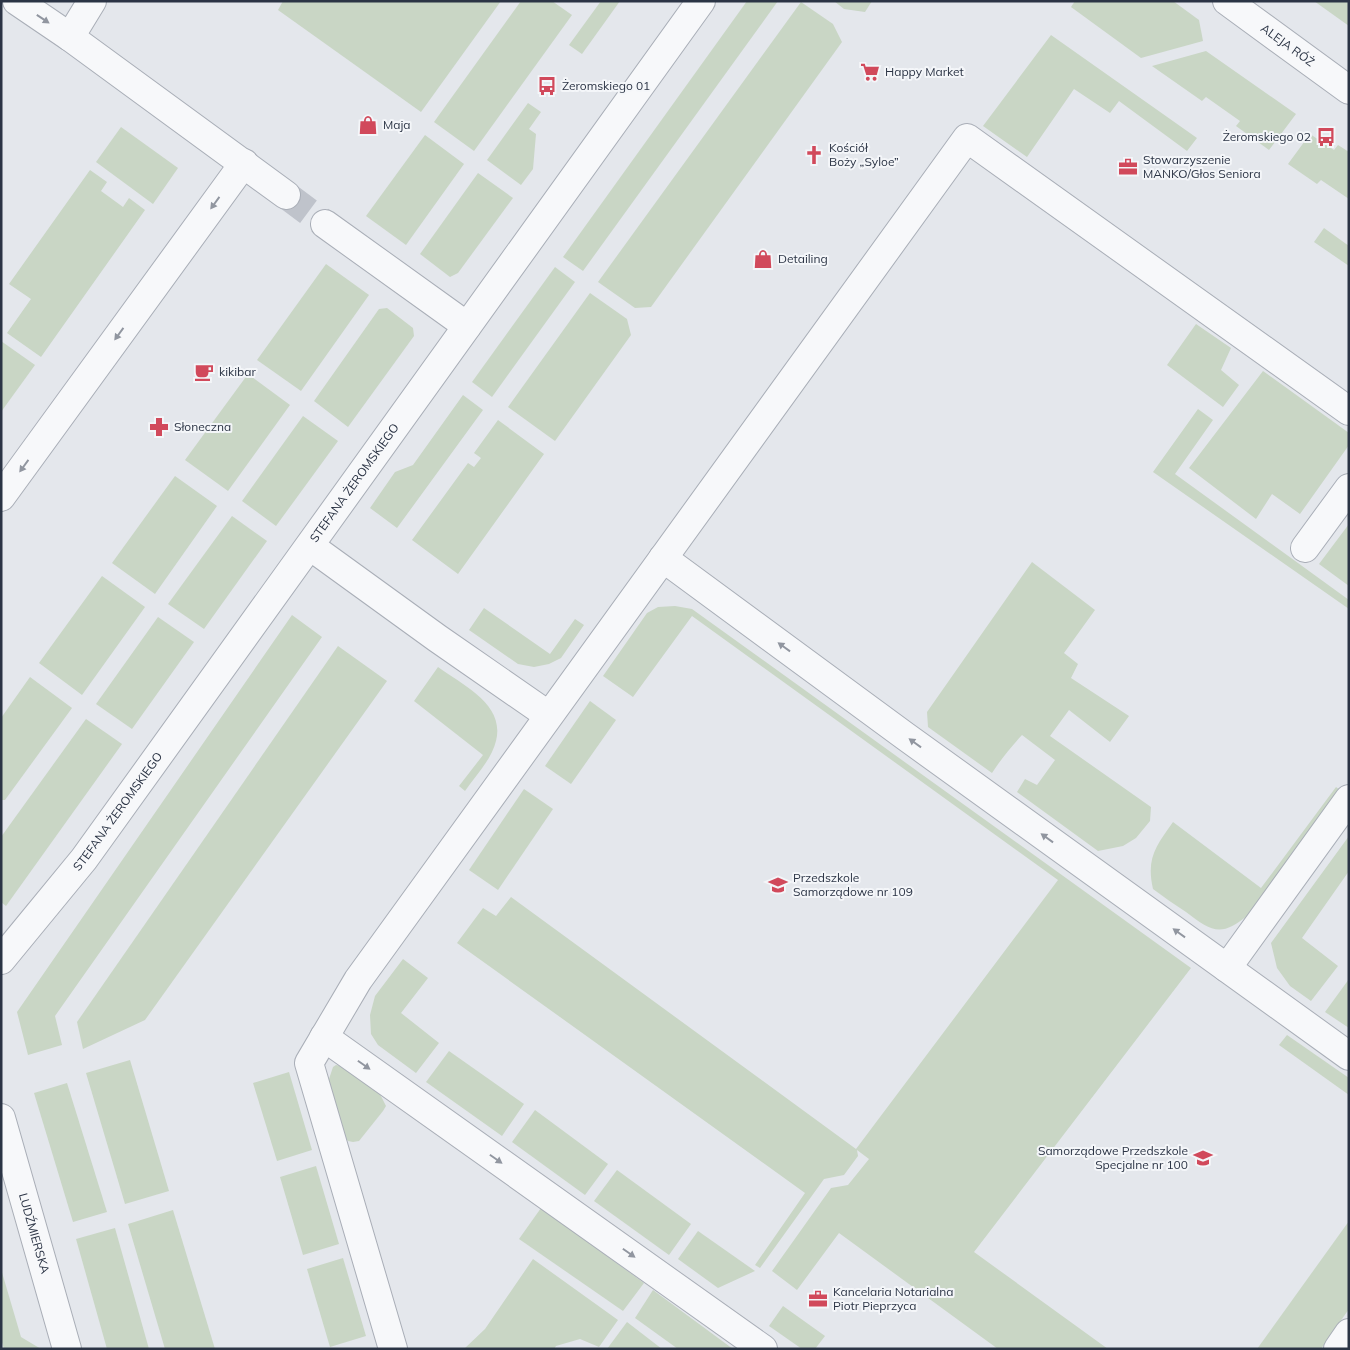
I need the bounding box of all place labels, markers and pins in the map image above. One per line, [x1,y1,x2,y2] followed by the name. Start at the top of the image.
[859,61,881,83] supermarket icon: Happy Market
[885,64,964,79] place label: Happy Market
[536,75,558,97] bus stop icon: Żeromskiego 01
[562,78,650,93] place label: Żeromskiego 01
[357,114,379,136] shop icon: Maja
[383,117,411,132] place label: Maja
[1315,126,1337,148] bus stop icon: Żeromskiego 02
[1223,129,1311,144] place label: Żeromskiego 02
[829,140,899,169] place label: Kościół Boży „Syloe”
[803,144,825,166] church icon: Kościół Boży „Syloe”
[1143,152,1261,181] place label: Stowarzyszenie MANKO/Głos Seniora
[1117,156,1139,178] office icon: Stowarzyszenie MANKO/Głos Seniora
[752,248,774,270] shop icon: Detailing
[778,251,828,266] place label: Detailing
[193,361,215,383] cafe icon: kikibar
[219,364,256,379] place label: kikibar
[148,416,170,438] pharmacy icon: Słoneczna
[174,419,231,434] place label: Słoneczna
[793,870,913,899] place label: Przedszkole Samorządowe nr 109
[767,874,789,896] school or university icon: Przedszkole Samorządowe nr 109
[1038,1143,1188,1172] place label: Samorządowe Przedszkole Specjalne nr 100
[1192,1147,1214,1169] school or university icon: Samorządowe Przedszkole Specjalne nr 100
[833,1284,953,1313] place label: Kancelaria Notarialna Piotr Pieprzyca
[807,1288,829,1310] office icon: Kancelaria Notarialna Piotr Pieprzyca

